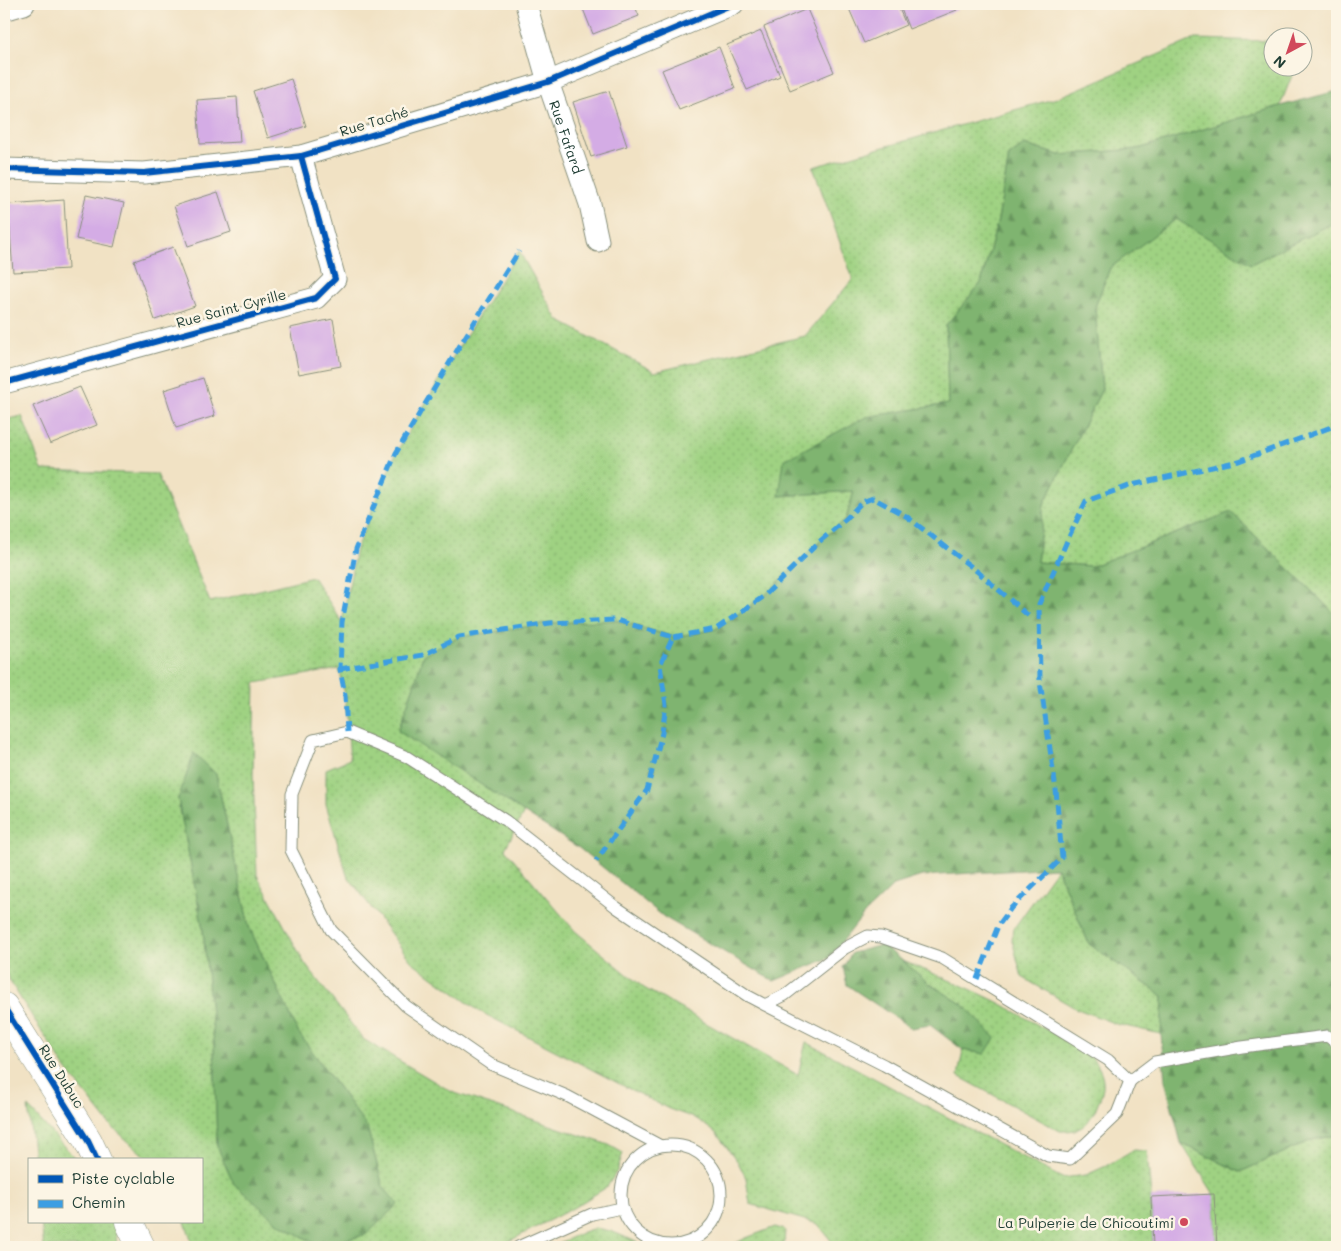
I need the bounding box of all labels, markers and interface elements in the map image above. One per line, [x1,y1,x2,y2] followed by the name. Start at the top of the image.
[1264,28,1314,78] north arrow
[1269,52,1290,73] text: N
[545,98,588,176] street label: Rue Fafard
[337,102,411,140] street label: Rue Taché
[174,284,288,332] street label: Rue Saint Cyrille
[35,1040,89,1112] street label: Rue Dubuc
[28,1158,202,1224] legend
[72,1168,175,1188] text: Piste cyclable
[72,1192,125,1212] text: Chemin
[998,1213,1174,1232] place label: La Pulperie de Chicoutimi
[1178,1216,1190,1228] marker: La Pulperie de Chicoutimi

